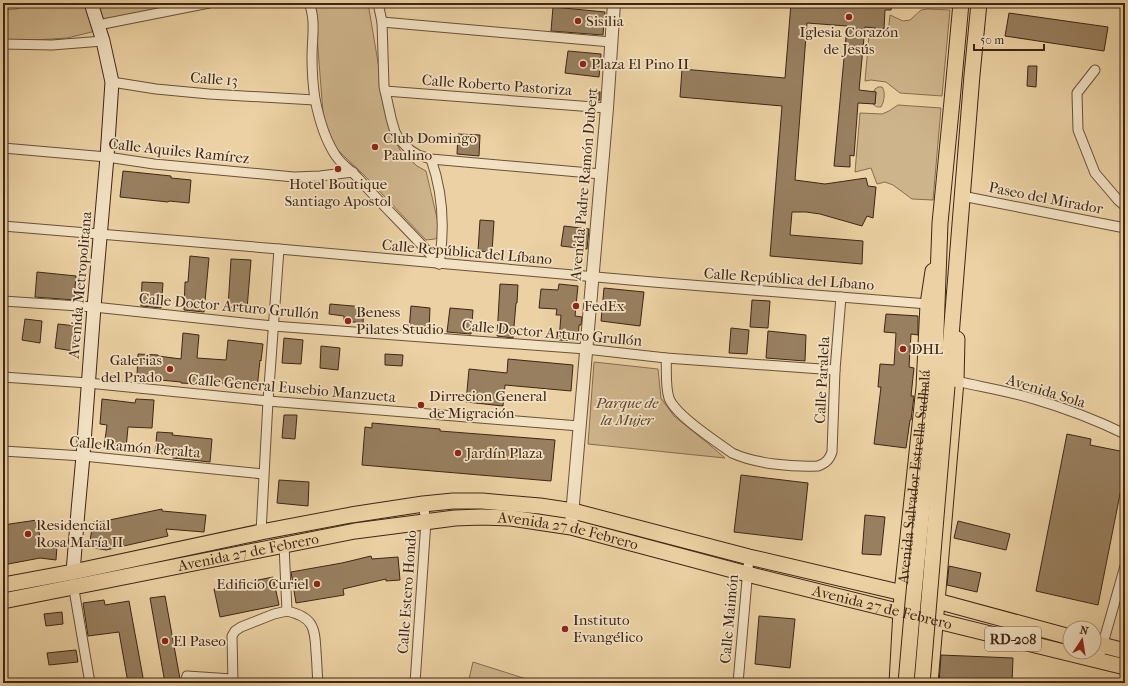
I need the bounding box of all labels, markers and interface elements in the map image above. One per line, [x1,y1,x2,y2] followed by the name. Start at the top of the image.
[586,12,625,30] place label: Sisilia
[844,12,854,22] marker: Iglesia Corazón de Jesús
[573,16,583,26] marker: Sisilia
[799,23,899,58] place label: Iglesia Corazón de Jesús
[974,26,1044,52] scale bar
[980,33,1004,47] text: 50 m
[591,55,689,73] place label: Plaza El Pino II
[578,59,588,69] marker: Plaza El Pino II
[190,68,238,90] street label: Calle 13
[421,71,574,99] street label: Calle Roberto Pastoriza
[567,86,601,282] street label: Avenida Padre Ramón Dubert
[383,129,477,164] place label: Club Domingo Paulino
[108,135,251,167] street label: Calle Aquiles Ramírez
[370,142,380,152] marker: Club Domingo Paulino
[333,164,343,174] marker: Hotel Boutique Santiago Apostol
[285,175,391,210] place label: Hotel Boutique Santiago Apostol
[987,178,1105,218] street label: Paseo del Mirador
[65,210,95,360] street label: Avenida Metropolitana
[381,236,553,268] street label: Calle República del Líbano
[703,264,875,294] street label: Calle República del Líbano
[138,289,320,323] street label: Calle Doctor Arturo Grullón
[584,297,625,315] place label: FedEx
[571,301,581,311] marker: FedEx
[356,303,444,338] place label: Beness Pilates Studio
[343,316,353,326] marker: Beness Pilates Studio
[461,316,643,350] street label: Calle Doctor Arturo Grullón
[811,335,833,424] street label: Calle Paralela
[911,340,943,358] place label: DHL
[898,344,908,354] marker: DHL
[101,351,162,386] place label: Galerias del Prado
[165,364,175,374] marker: Galerias del Prado
[894,368,934,586] street label: Avenida Salvador Estrella Sadhalá
[187,370,398,406] street label: Calle General Eusebio Manzueta
[1003,370,1089,412] street label: Avenida Sola
[429,387,547,422] place label: Dirrecion General de Migración
[595,394,659,429] park label: Parque de la Mujer
[416,400,426,410] marker: Dirrecion General de Migración
[69,432,202,462] street label: Calle Ramón Peralta
[465,444,544,462] place label: Jardín Plaza
[453,448,463,458] marker: Jardín Plaza
[496,509,641,554] street label: Avenida 27 de Febrero
[36,516,123,551] place label: Residencial Rosa María II
[23,529,33,539] marker: Residencial Rosa María II
[175,529,321,575] street label: Avenida 27 de Febrero
[394,529,420,655] street label: Calle Estero Hondo
[716,573,742,664] street label: Calle Maimón
[216,575,309,593] place label: Edificio Curiel
[312,579,322,589] marker: Edificio Curiel
[810,581,954,633] street label: Avenida 27 de Febrero
[573,611,643,646] place label: Instituto Evangélico
[1062,620,1102,660] north arrow
[1079,623,1090,638] text: N
[560,624,570,634] marker: Instituto Evangélico
[985,627,1041,651] road number: RD-208
[173,632,226,650] place label: El Paseo
[160,636,170,646] marker: El Paseo

